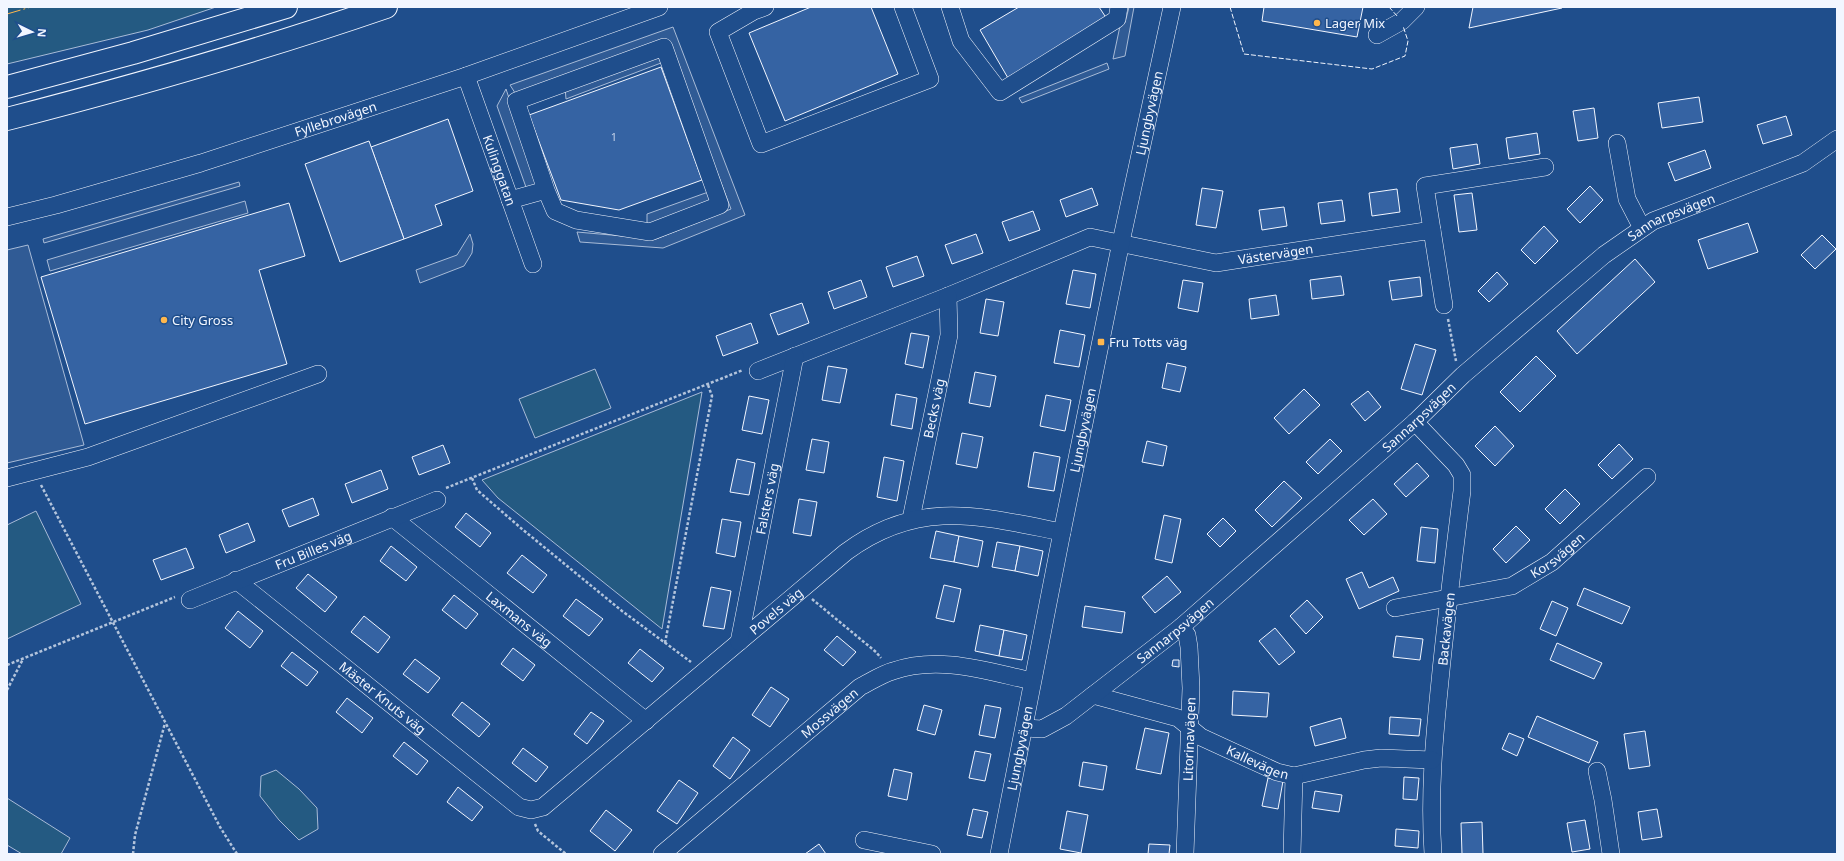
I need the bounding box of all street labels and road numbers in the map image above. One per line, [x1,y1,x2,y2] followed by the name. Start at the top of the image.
[1131,69,1167,157] street label: Ljungbyvägen
[292,97,379,141] street label: Fyllebrovägen
[479,132,521,208] street label: Kulinggatan
[1624,189,1717,245] street label: Sannarpsvägen
[1237,239,1314,269] street label: Västervägen
[919,377,949,440] street label: Becks väg
[1378,378,1460,456] street label: Sannarpsvägen
[1065,386,1100,474] street label: Ljungbyvägen
[751,461,783,536] street label: Falsters väg
[272,527,354,574] street label: Fru Billes väg
[1527,528,1588,582] street label: Korsvägen
[746,583,806,639] street label: Povels väg
[482,587,556,651] street label: Laxmans väg
[1433,592,1459,666] street label: Backavägen
[1133,593,1217,667] street label: Sannarpsvägen
[335,657,430,738] street label: Mäster Knuts väg
[797,684,862,742] street label: Mossvägen
[1179,697,1199,781] street label: Litorinavägen
[1003,704,1037,792] street label: Ljungbyvägen
[1223,741,1290,783] street label: Kallevägen

